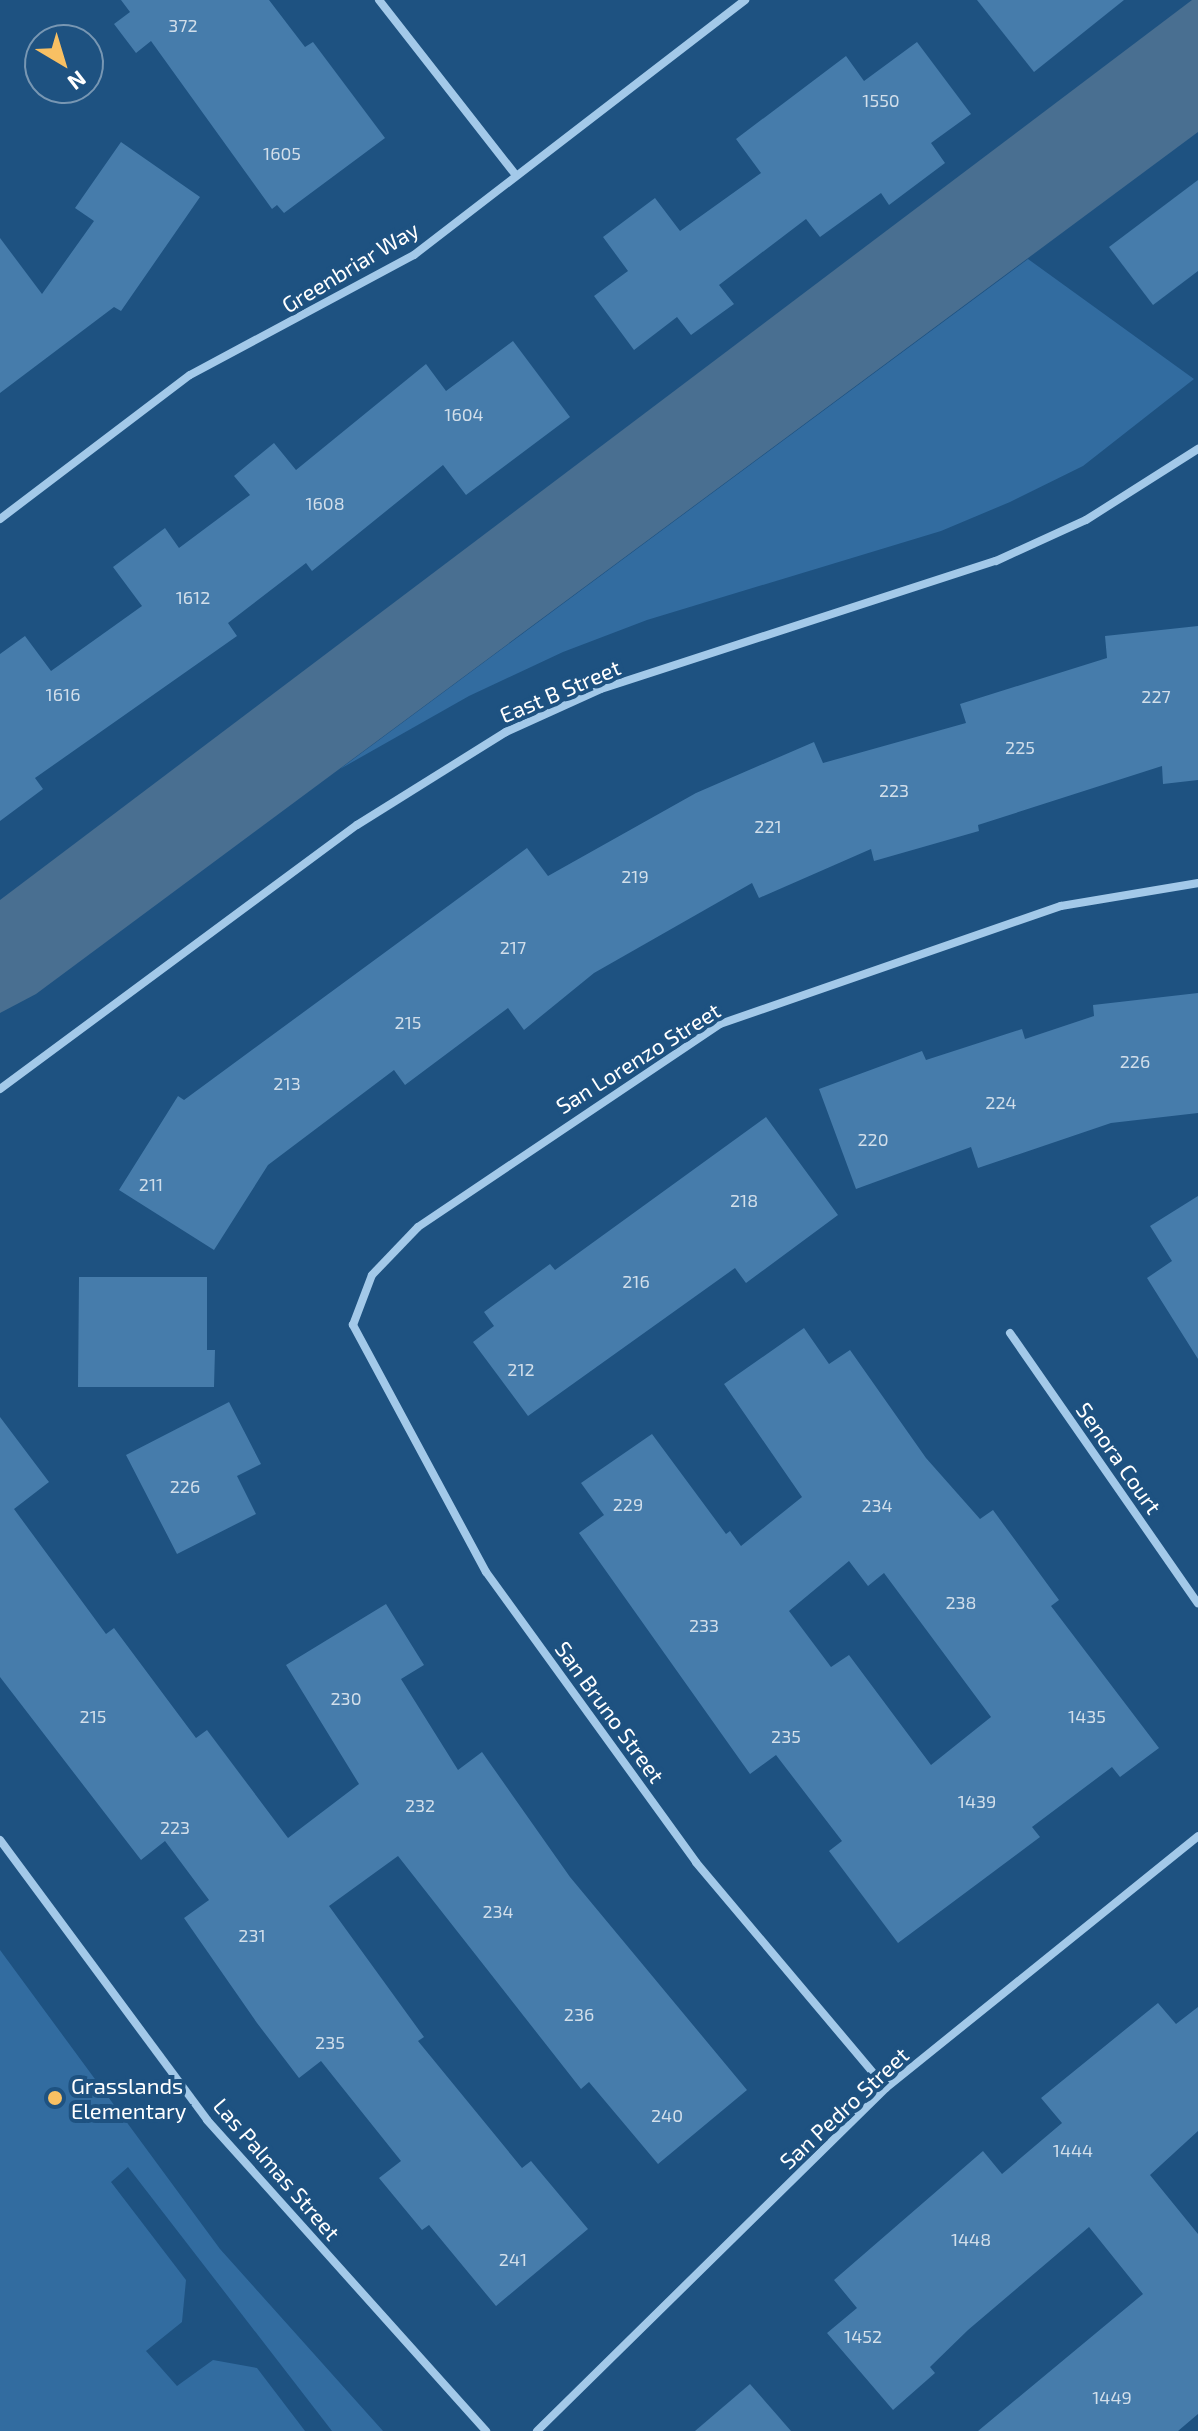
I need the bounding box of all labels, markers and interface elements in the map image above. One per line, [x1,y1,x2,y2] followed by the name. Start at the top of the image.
[168,14,198,36] house number: 372
[24,24,104,104] north arrow
[63,66,92,96] text: N
[862,89,900,111] house number: 1550
[263,142,301,164] house number: 1605
[276,216,424,318] street label: Greenbriar Way
[444,403,484,425] house number: 1604
[305,492,345,514] house number: 1608
[176,586,210,608] house number: 1612
[496,654,624,728] street label: East B Street
[46,683,80,705] house number: 1616
[1141,685,1171,707] house number: 227
[1005,736,1035,758] house number: 225
[879,779,909,801] house number: 223
[754,815,782,837] house number: 221
[621,865,649,887] house number: 219
[500,936,526,958] house number: 217
[551,997,725,1119] street label: San Lorenzo Street
[395,1011,421,1033] house number: 215
[1120,1050,1150,1072] house number: 226
[273,1072,301,1094] house number: 213
[985,1091,1017,1113] house number: 224
[857,1128,889,1150] house number: 220
[139,1173,163,1195] house number: 211
[730,1189,758,1211] house number: 218
[622,1270,650,1292] house number: 216
[507,1358,535,1380] house number: 212
[1071,1397,1167,1519] street label: Senora Court
[170,1475,200,1497] house number: 226
[613,1493,643,1515] house number: 229
[861,1494,893,1516] house number: 234
[945,1591,977,1613] house number: 238
[689,1614,719,1636] house number: 233
[550,1636,670,1788] street label: San Bruno Street
[331,1687,361,1709] house number: 230
[80,1705,106,1727] house number: 215
[1068,1705,1106,1727] house number: 1435
[771,1725,801,1747] house number: 235
[958,1790,996,1812] house number: 1439
[405,1794,435,1816] house number: 232
[160,1816,190,1838] house number: 223
[482,1900,514,1922] house number: 234
[238,1924,266,1946] house number: 231
[564,2003,594,2025] house number: 236
[315,2031,345,2053] house number: 235
[774,2042,914,2174] street label: San Pedro Street
[71,2072,186,2124] place label: Grasslands Elementary
[46,2089,64,2107] marker: Grasslands Elementary
[208,2093,346,2245] street label: Las Palmas Street
[651,2104,683,2126] house number: 240
[1053,2139,1093,2161] house number: 1444
[951,2228,991,2250] house number: 1448
[499,2248,527,2270] house number: 241
[844,2325,882,2347] house number: 1452
[1092,2386,1132,2408] house number: 1449

